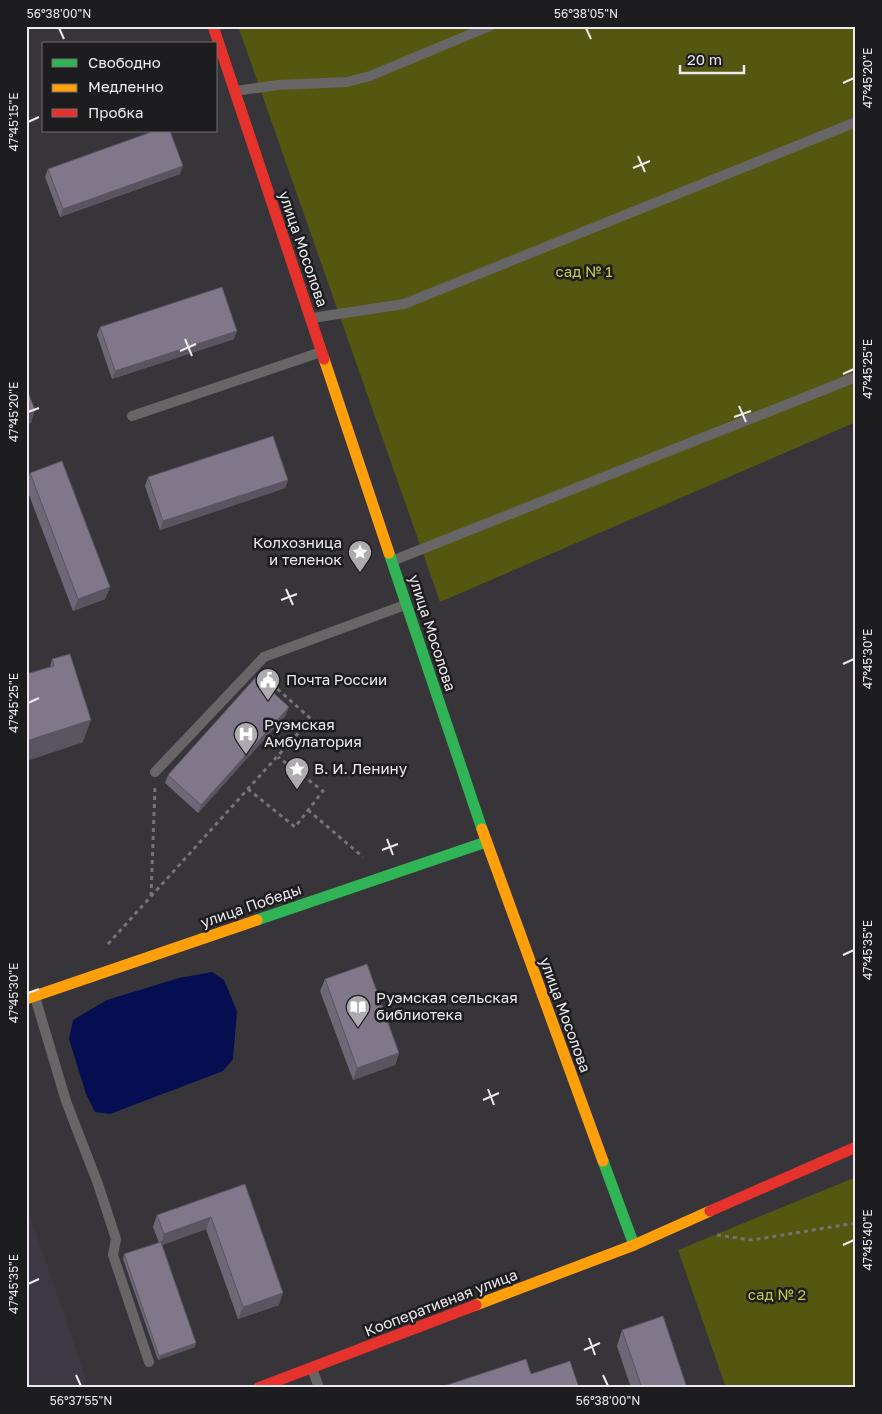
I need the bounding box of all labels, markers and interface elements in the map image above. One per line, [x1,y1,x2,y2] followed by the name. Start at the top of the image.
[27,6,91,21] text: 56°38'00"N
[554,6,618,21] text: 56°38'05"N
[42,42,218,132] legend
[680,42,743,74] scale bar
[860,48,875,108] text: 47°45'20"E
[687,50,722,68] text: 20 m
[88,53,161,71] text: Свободно
[88,77,164,95] text: Медленно
[6,93,21,151] text: 47°45'15"E
[88,103,143,121] text: Пробка
[276,188,332,309] street label: улица Мосолова
[556,262,612,280] park label: сад № 1
[860,339,875,399] text: 47°45'25"E
[6,382,21,442] text: 47°45'20"E
[253,533,342,568] place label: Колхозница и теленок
[347,539,373,573] place icon: Колхозница и теленок
[406,572,460,693] street label: улица Мосолова
[860,629,875,689] text: 47°45'30"E
[255,667,281,701] public building icon: Почта России
[286,670,387,688] place label: Почта России
[6,673,21,733] text: 47°45'25"E
[264,715,362,750] place label: Руэмская Амбулатория
[233,721,259,755] hospital icon: Руэмская Амбулатория
[284,756,310,790] place icon: В. И. Ленину
[314,759,408,777] place label: В. И. Ленину
[198,879,303,931] street label: улица Победы
[860,920,875,980] text: 47°45'35"E
[537,955,595,1075] street label: улица Мосолова
[6,963,21,1023] text: 47°45'30"E
[376,988,518,1023] place label: Руэмская сельская библиотека
[345,994,371,1028] library icon: Руэмская сельская библиотека
[860,1210,875,1270] text: 47°45'40"E
[6,1254,21,1314] text: 47°45'35"E
[362,1265,520,1340] street label: Кооперативная улица
[748,1285,806,1303] park label: сад № 2
[50,1393,112,1408] text: 56°37'55"N
[576,1393,640,1408] text: 56°38'00"N

